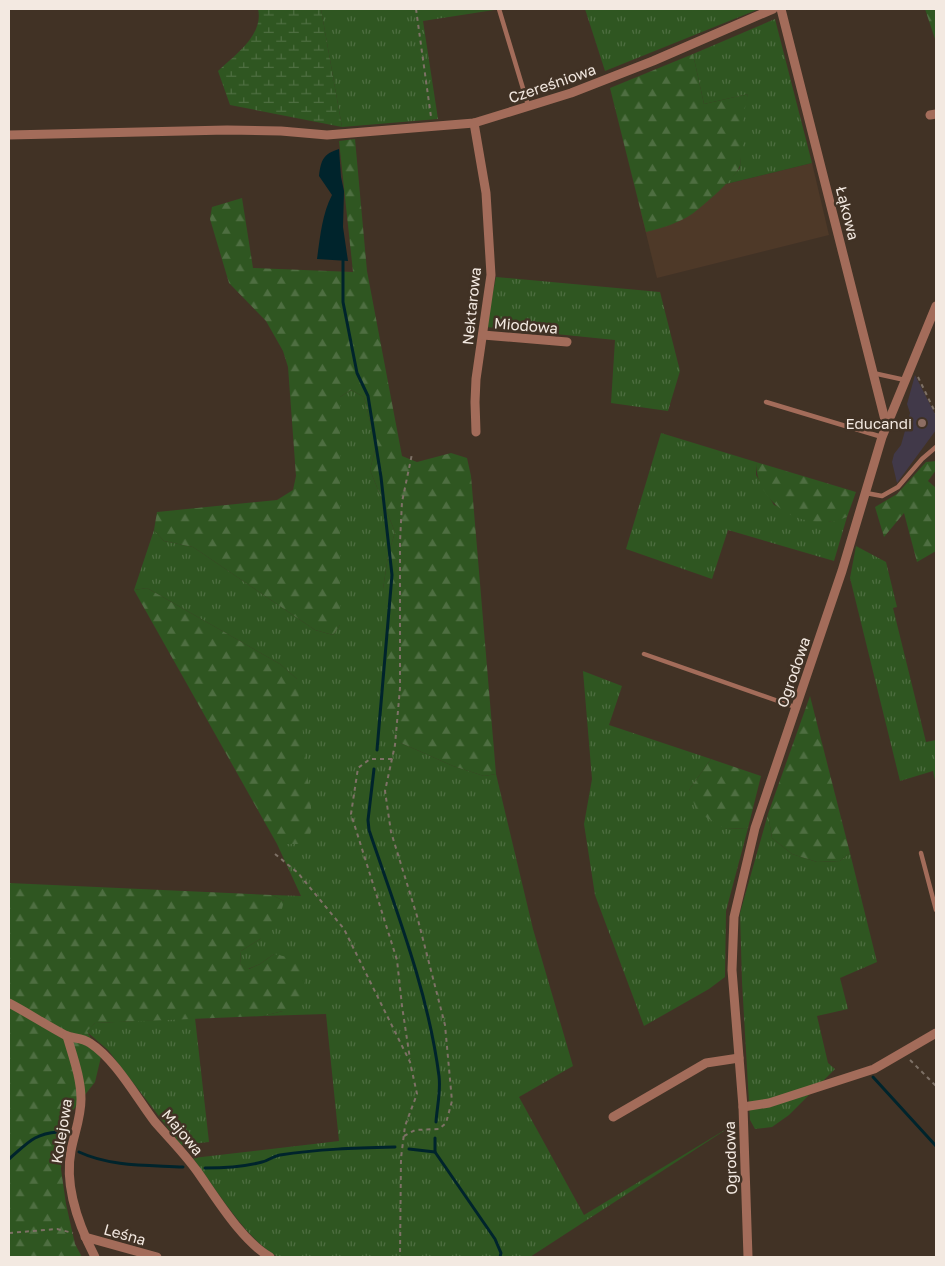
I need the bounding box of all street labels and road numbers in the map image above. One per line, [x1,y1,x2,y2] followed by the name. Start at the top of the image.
[506,60,598,106] street label: Czereśniowa
[833,184,863,242] street label: Łąkowa
[458,266,484,346] street label: Nektarowa
[493,313,559,337] street label: Miodowa
[773,634,813,710] street label: Ogrodowa
[47,1097,75,1165] street label: Kolejowa
[159,1105,207,1159] street label: Majowa
[720,1121,740,1195] street label: Ogrodowa
[102,1219,148,1249] street label: Leśna

